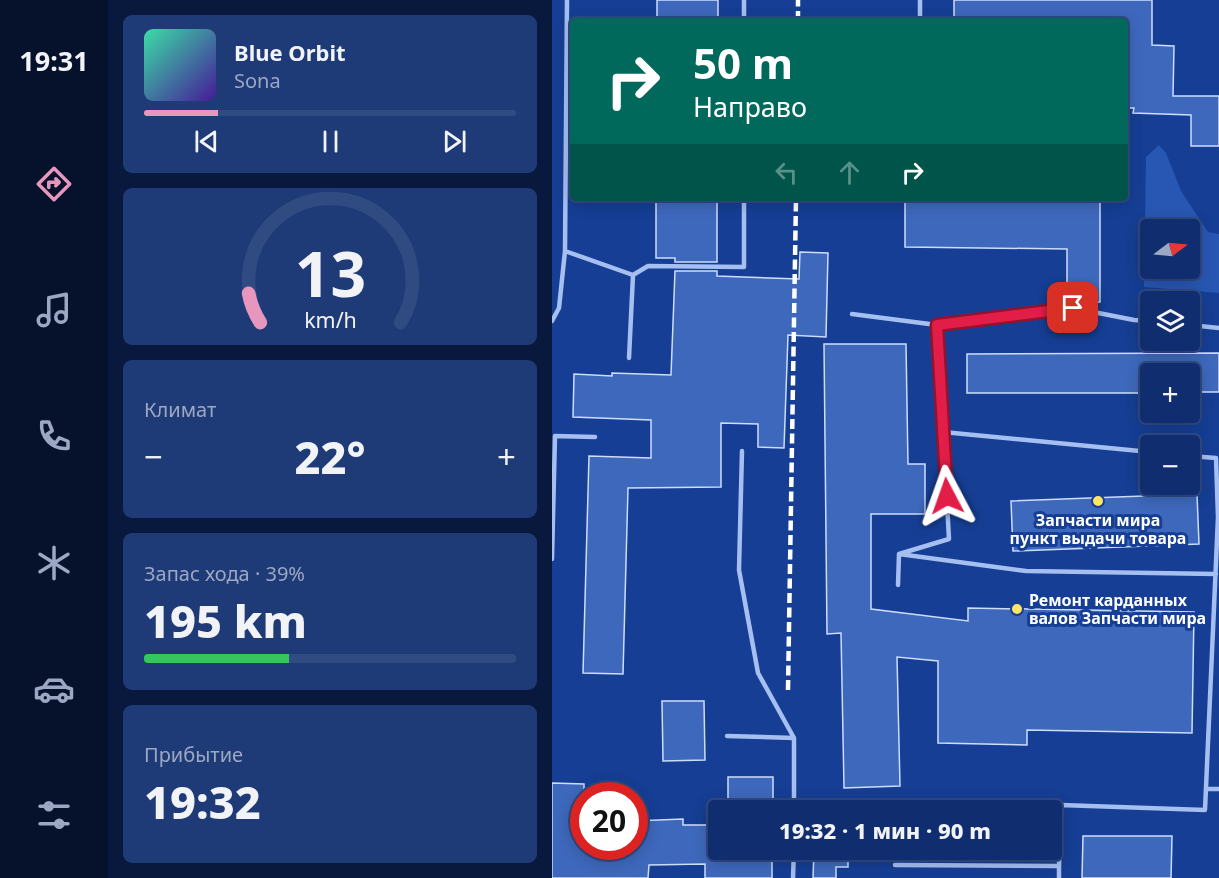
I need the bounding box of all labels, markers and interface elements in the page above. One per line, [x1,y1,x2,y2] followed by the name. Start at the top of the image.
[693,34,793,91] text: 50 m
[234,37,346,67] text: Blue Orbit
[19,42,89,79] text: 19:31
[594,42,672,120] icon: right
[234,67,281,94] text: Sona
[693,88,807,125] text: Направо
[190,125,223,158] icon: previous
[314,125,347,158] icon: pause
[438,125,471,158] icon: next
[770,156,803,189] icon: left
[833,156,866,189] icon: ahead
[896,156,929,189] icon: right
[33,163,75,205] icon: directions
[1140,219,1200,279] north arrow
[1140,219,1200,495] map controls
[294,231,366,316] text: 13
[1047,282,1098,333] pin
[33,289,75,331] icon: music
[1056,291,1089,324] icon: arrive
[1140,291,1200,351] button: layers
[304,306,356,335] text: km/h
[1140,363,1200,423] button: +
[144,396,216,423] text: Климат
[33,415,75,457] icon: phone
[294,426,366,487] text: 22°
[144,434,163,479] text: −
[497,434,516,479] text: +
[1140,435,1200,495] button: −
[915,464,979,528] position arrow
[1091,494,1105,508] marker: Запчасти мира пункт выдачи товара
[1010,509,1186,549] place label: Запчасти мира пункт выдачи товара
[33,542,75,584] icon: climate
[144,560,305,587] text: Запас хода · 39%
[1029,589,1206,629] place label: Ремонт карданных валов Запчасти мира
[144,590,307,651] text: 195 km
[1010,602,1024,616] marker: Ремонт карданных валов Запчасти мира
[33,668,75,710] icon: car
[144,741,243,768] text: Прибытие
[144,771,261,832] text: 19:32
[570,782,648,860] speed limit sign: 20
[33,794,75,836] icon: filters
[779,815,991,845] text: 19:32 · 1 мин · 90 m

